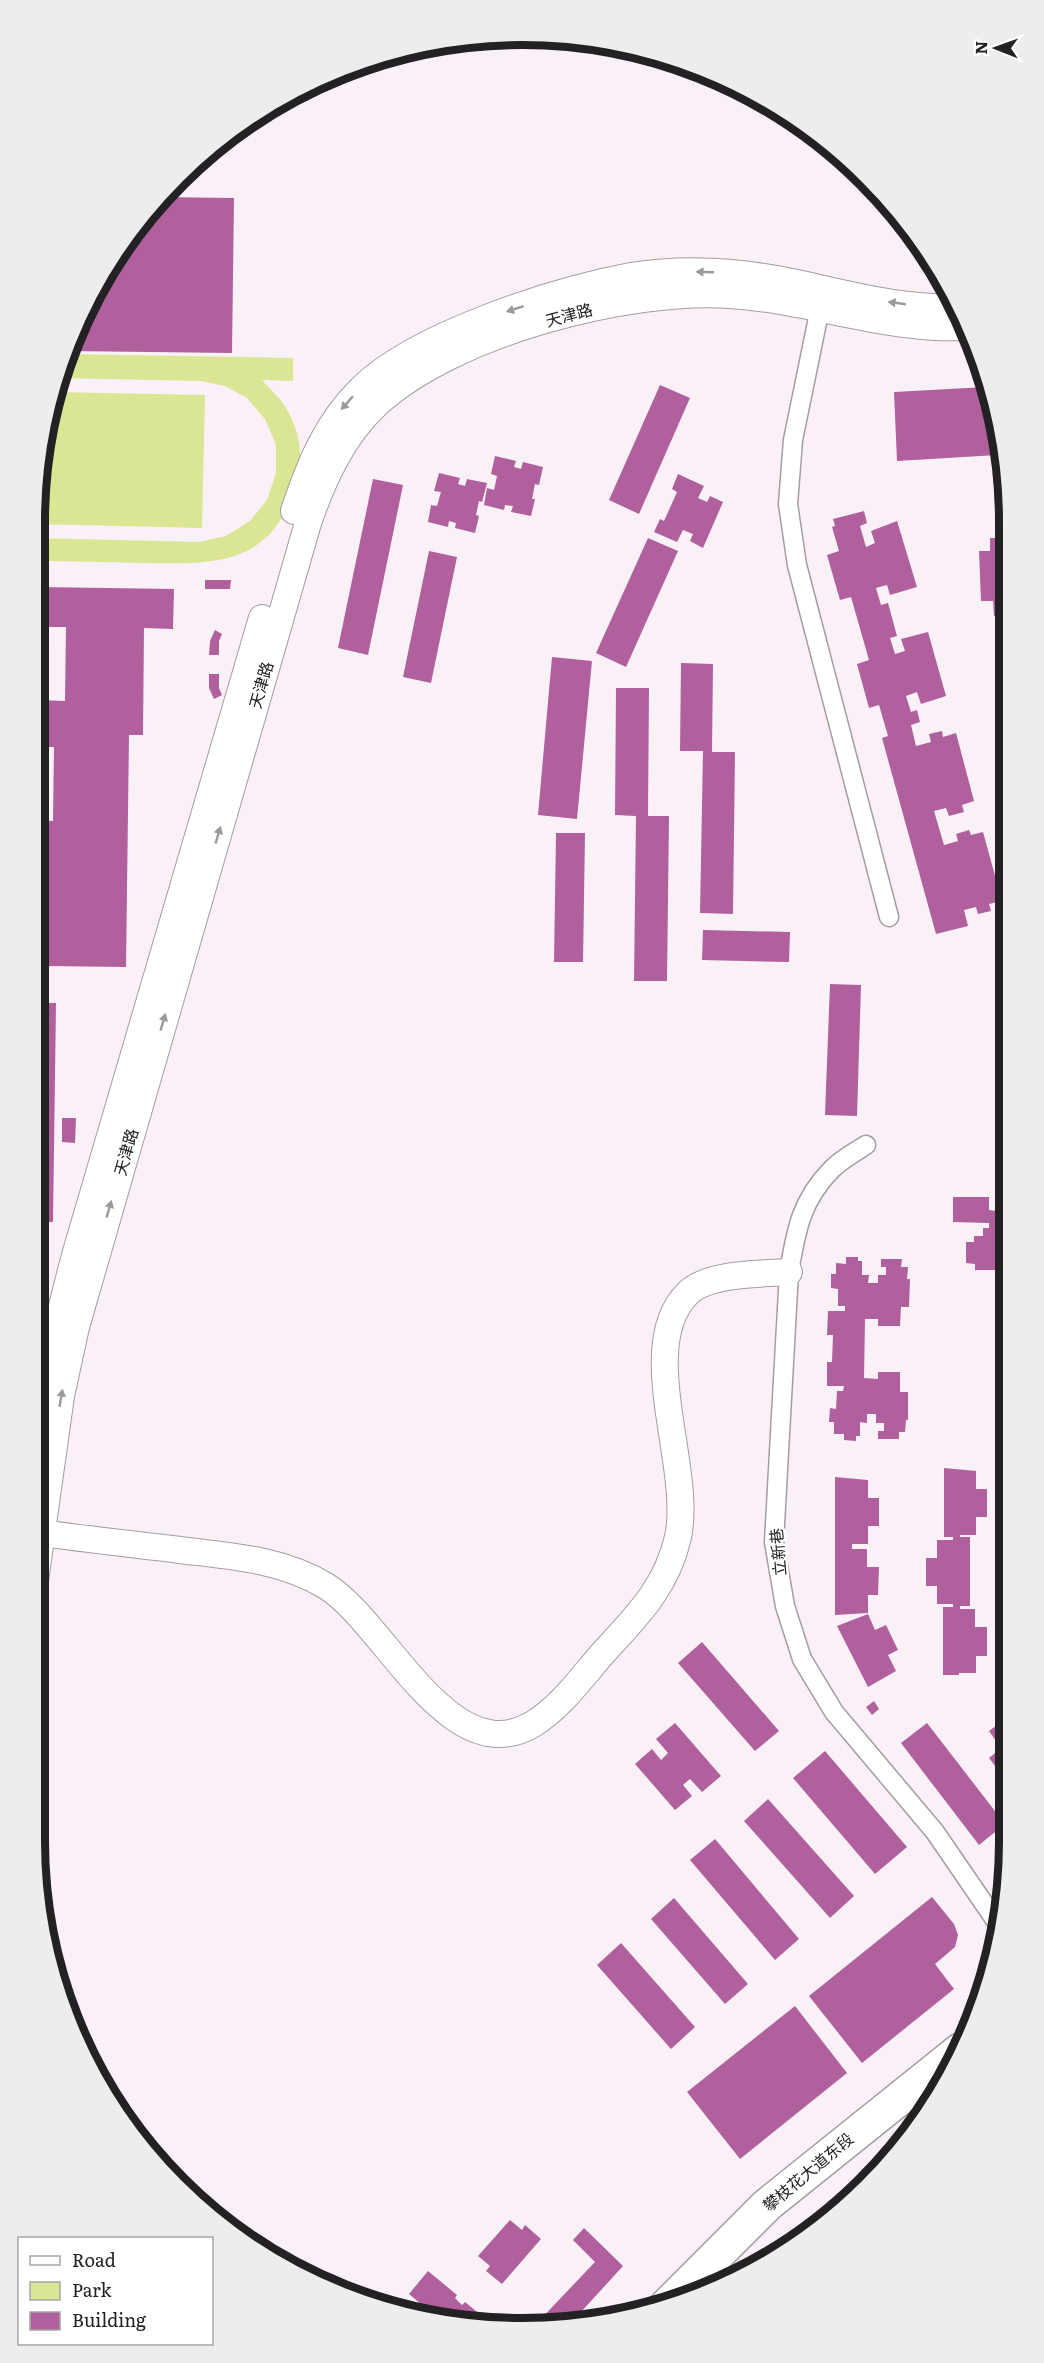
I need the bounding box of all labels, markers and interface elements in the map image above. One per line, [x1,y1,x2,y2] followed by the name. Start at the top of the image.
[966,18,1026,78] north arrow
[968,41,992,55] text: N
[696,267,715,276] one-way arrow
[542,296,595,332] street label: 天津路
[888,298,907,308] one-way arrow
[506,305,524,314] one-way arrow
[341,396,354,411] one-way arrow
[242,658,278,711] street label: 天津路
[214,826,223,844] one-way arrow
[159,1013,169,1031] one-way arrow
[107,1125,143,1178] street label: 天津路
[105,1200,114,1218] one-way arrow
[57,1388,66,1407] one-way arrow
[763,1527,791,1577] street label: 立新巷
[757,2126,858,2216] street label: 攀枝花大道东段
[18,2237,213,2345] legend
[72,2246,116,2273] text: Road
[72,2276,113,2303] text: Park
[72,2306,147,2333] text: Building

